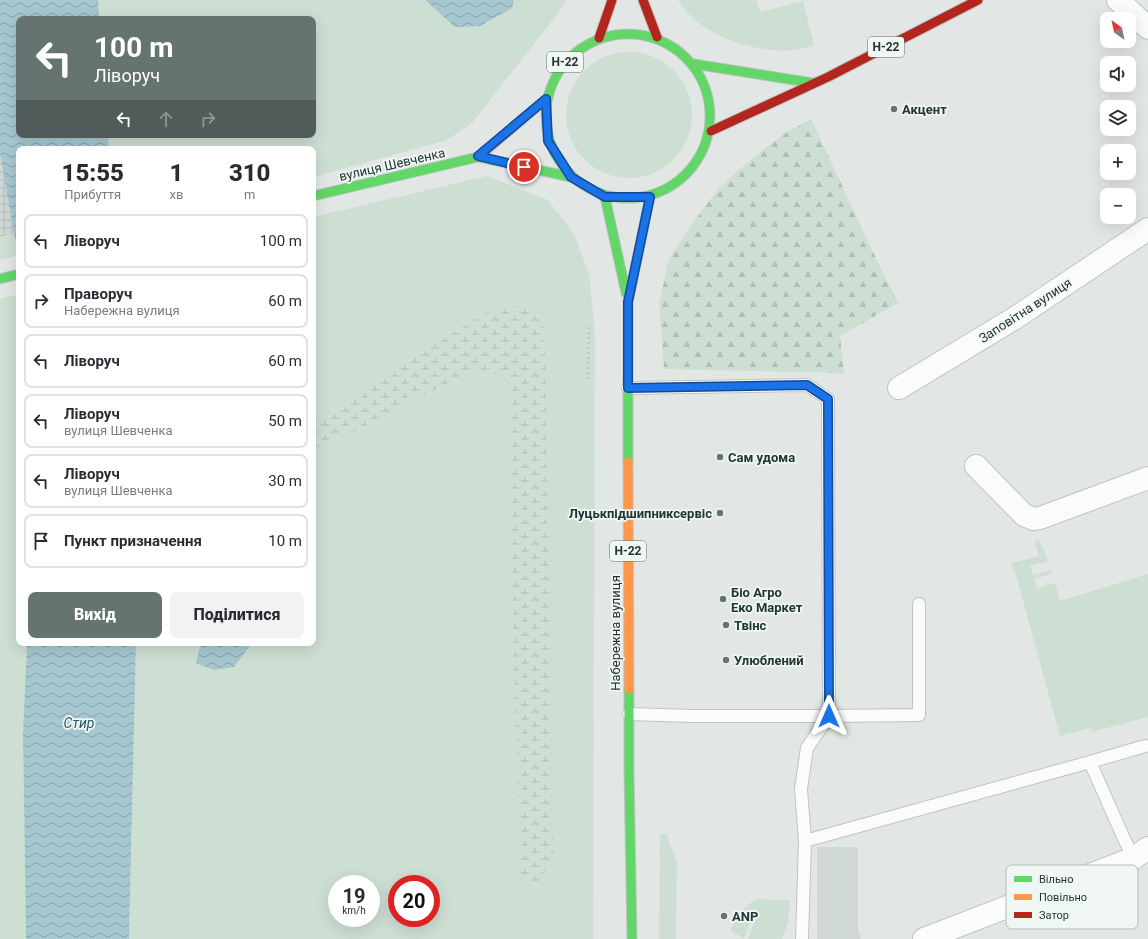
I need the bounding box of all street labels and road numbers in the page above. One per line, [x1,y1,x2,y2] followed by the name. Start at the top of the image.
[868,37,904,57] road number: Н-22
[547,52,583,72] road number: Н-22
[338,145,447,184] street label: вулиця Шевченка
[976,275,1074,346] street label: Заповітна вулиця
[610,541,646,561] road number: Н-22
[608,575,623,691] street label: Набережна вулиця

